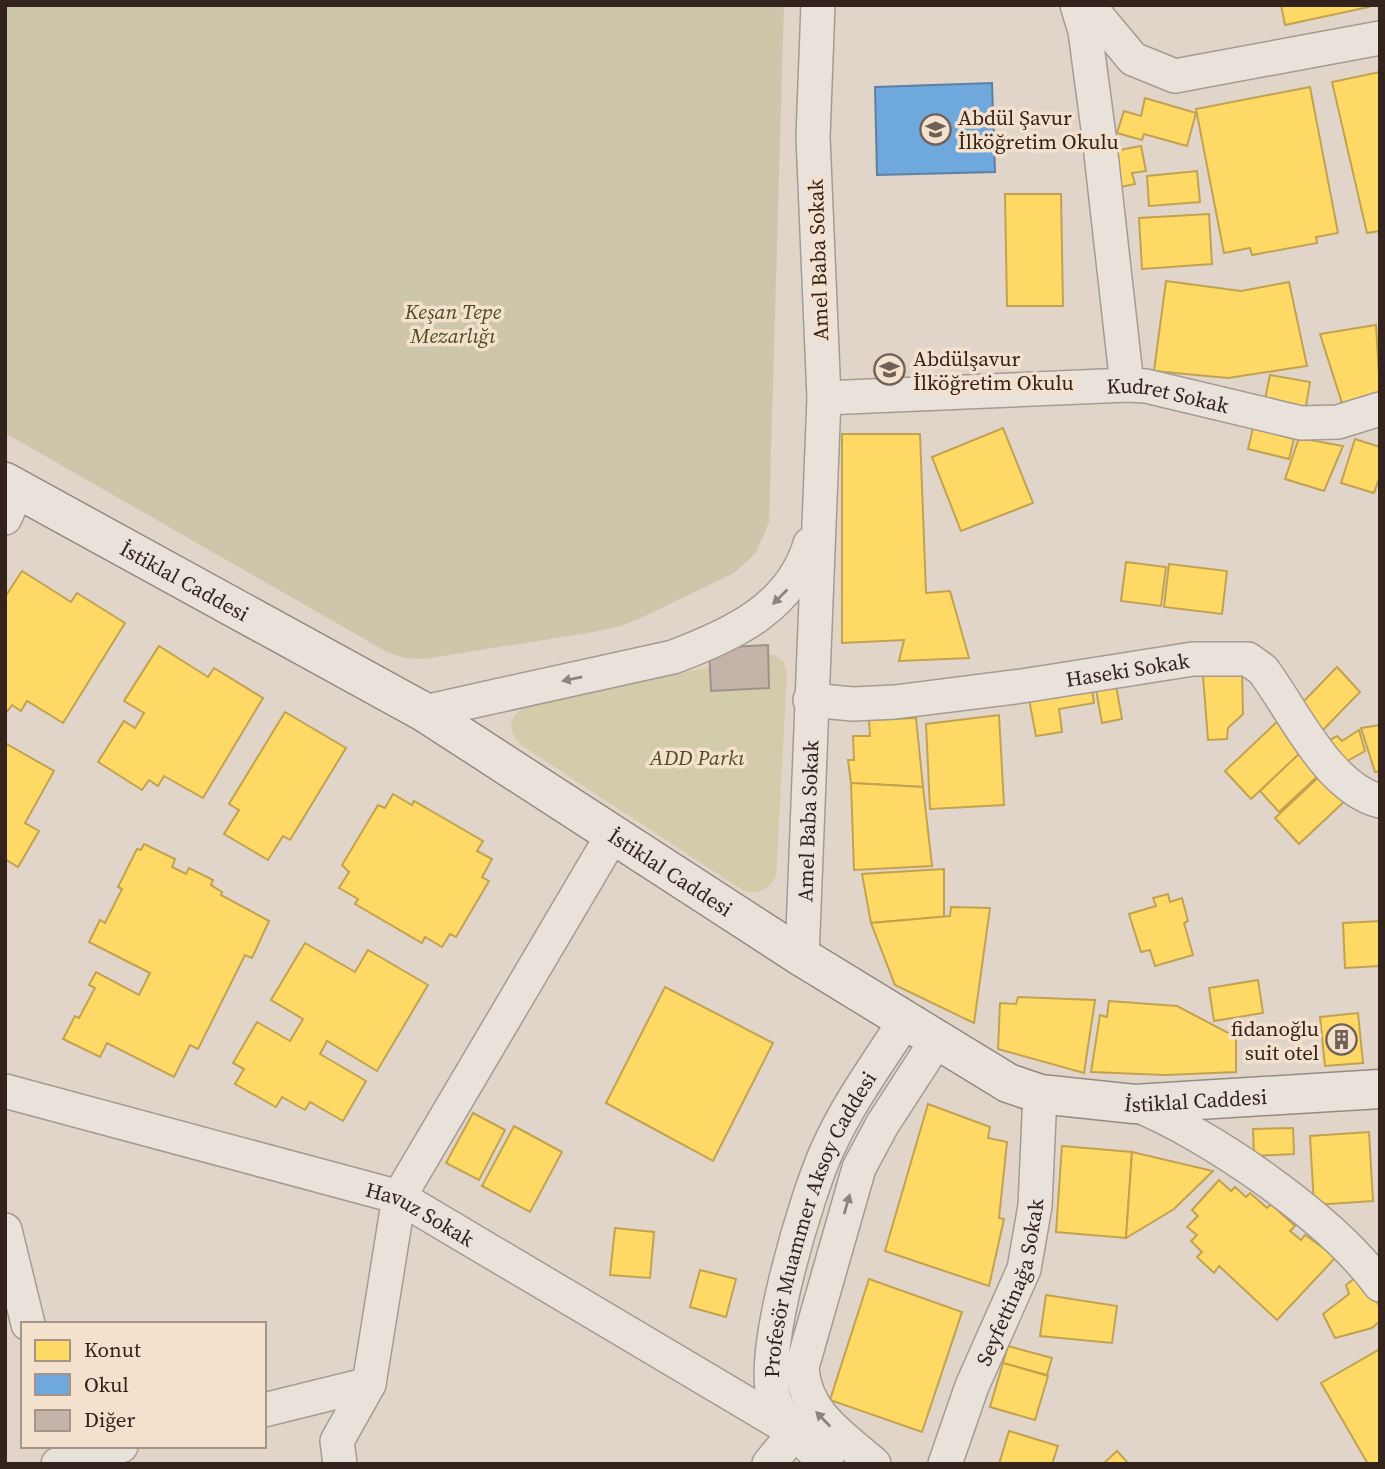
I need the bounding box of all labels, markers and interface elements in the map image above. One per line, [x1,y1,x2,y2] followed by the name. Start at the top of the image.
[958,103,1119,156] place label: Abdül Şavur İlköğretim Okulu
[918,112,952,146] school or university icon: Abdül Şavur İlköğretim Okulu
[801,178,835,341] street label: Amel Baba Sokak
[404,297,502,350] park label: Keşan Tepe Mezarlığı
[913,344,1074,397] place label: Abdülşavur İlköğretim Okulu
[873,353,907,387] school or university icon: Abdülşavur İlköğretim Okulu
[1106,370,1232,420] street label: Kudret Sokak
[115,534,254,628] street label: İstiklal Caddesi
[772,589,788,605] one-way arrow
[1063,645,1192,693] street label: Haseki Sokak
[561,673,583,684] one-way arrow
[790,739,825,903] street label: Amel Baba Sokak
[649,743,745,772] park label: ADD Parkı
[603,821,739,923] street label: İstiklal Caddesi
[1231,1014,1319,1067] place label: fidanoğlu suit otel
[1325,1023,1359,1057] building icon: fidanoğlu suit otel
[757,1065,883,1378] street label: Profesör Muammer Aksoy Caddesi
[1123,1081,1268,1119] street label: İstiklal Caddesi
[363,1174,481,1253] street label: Havuz Sokak
[843,1193,853,1214] one-way arrow
[968,1198,1050,1370] street label: Seyfettinağa Sokak
[21,1322,266,1448] legend
[84,1335,141,1364] text: Konut
[84,1370,129,1399] text: Okul
[84,1405,136,1434] text: Diğer
[815,1410,832,1427] one-way arrow

